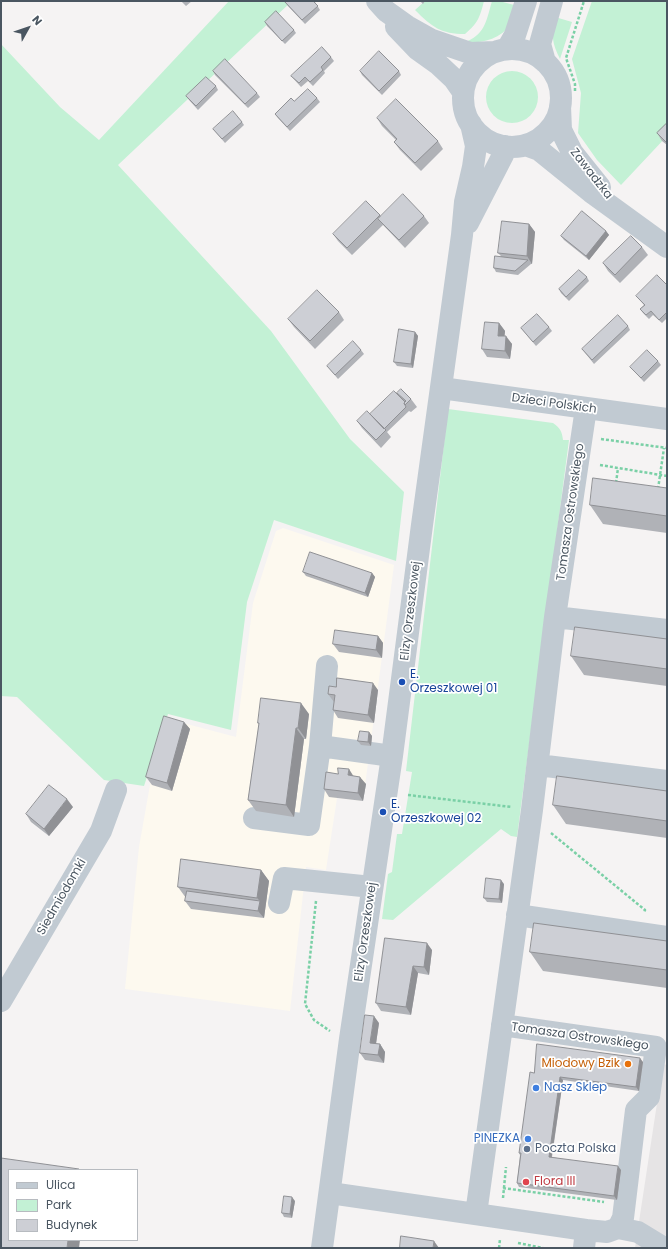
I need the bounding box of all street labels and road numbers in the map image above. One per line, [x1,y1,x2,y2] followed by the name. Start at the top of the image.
[567,146,615,202] street label: Zawadzka
[511,391,597,417] street label: Dzieci Polskich
[554,442,588,582] street label: Tomasza Ostrowskiego
[398,560,424,662] street label: Elizy Orzeszkowej
[34,856,90,938] street label: Siedmiodomki
[352,881,380,983] street label: Elizy Orzeszkowej
[510,1020,650,1054] street label: Tomasza Ostrowskiego

